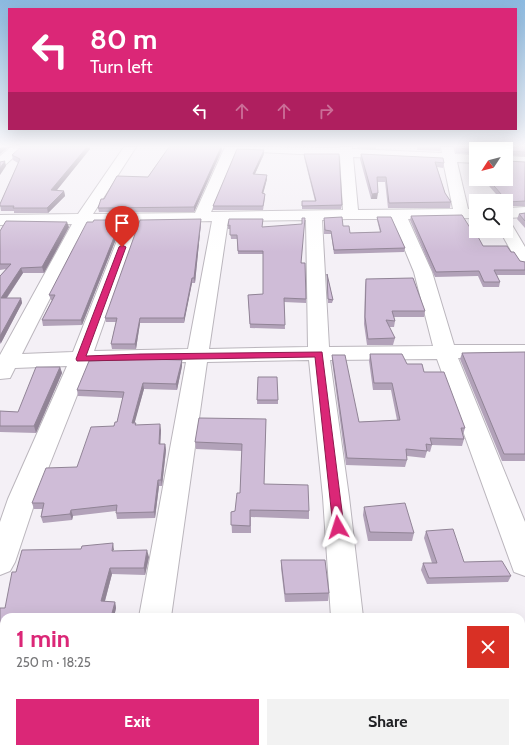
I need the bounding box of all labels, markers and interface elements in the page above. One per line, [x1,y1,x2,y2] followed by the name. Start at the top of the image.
[90,22,157,56] text: 80 m
[24,24,76,76] icon: left
[90,56,153,78] text: Turn left
[189,100,211,122] icon: left
[231,100,253,122] icon: ahead
[273,100,295,122] icon: ahead
[315,100,337,122] icon: right
[469,142,513,186] north arrow
[469,142,513,238] map controls
[469,194,513,238] button: search
[105,206,139,247] pin
[111,212,133,234] icon: arrive
[317,506,359,548] position arrow
[16,624,70,653] text: 1 min
[467,626,509,668] button: close
[16,654,91,670] text: 250 m · 18:25
[16,699,259,745] button: Exit
[267,699,509,745] button: Share

